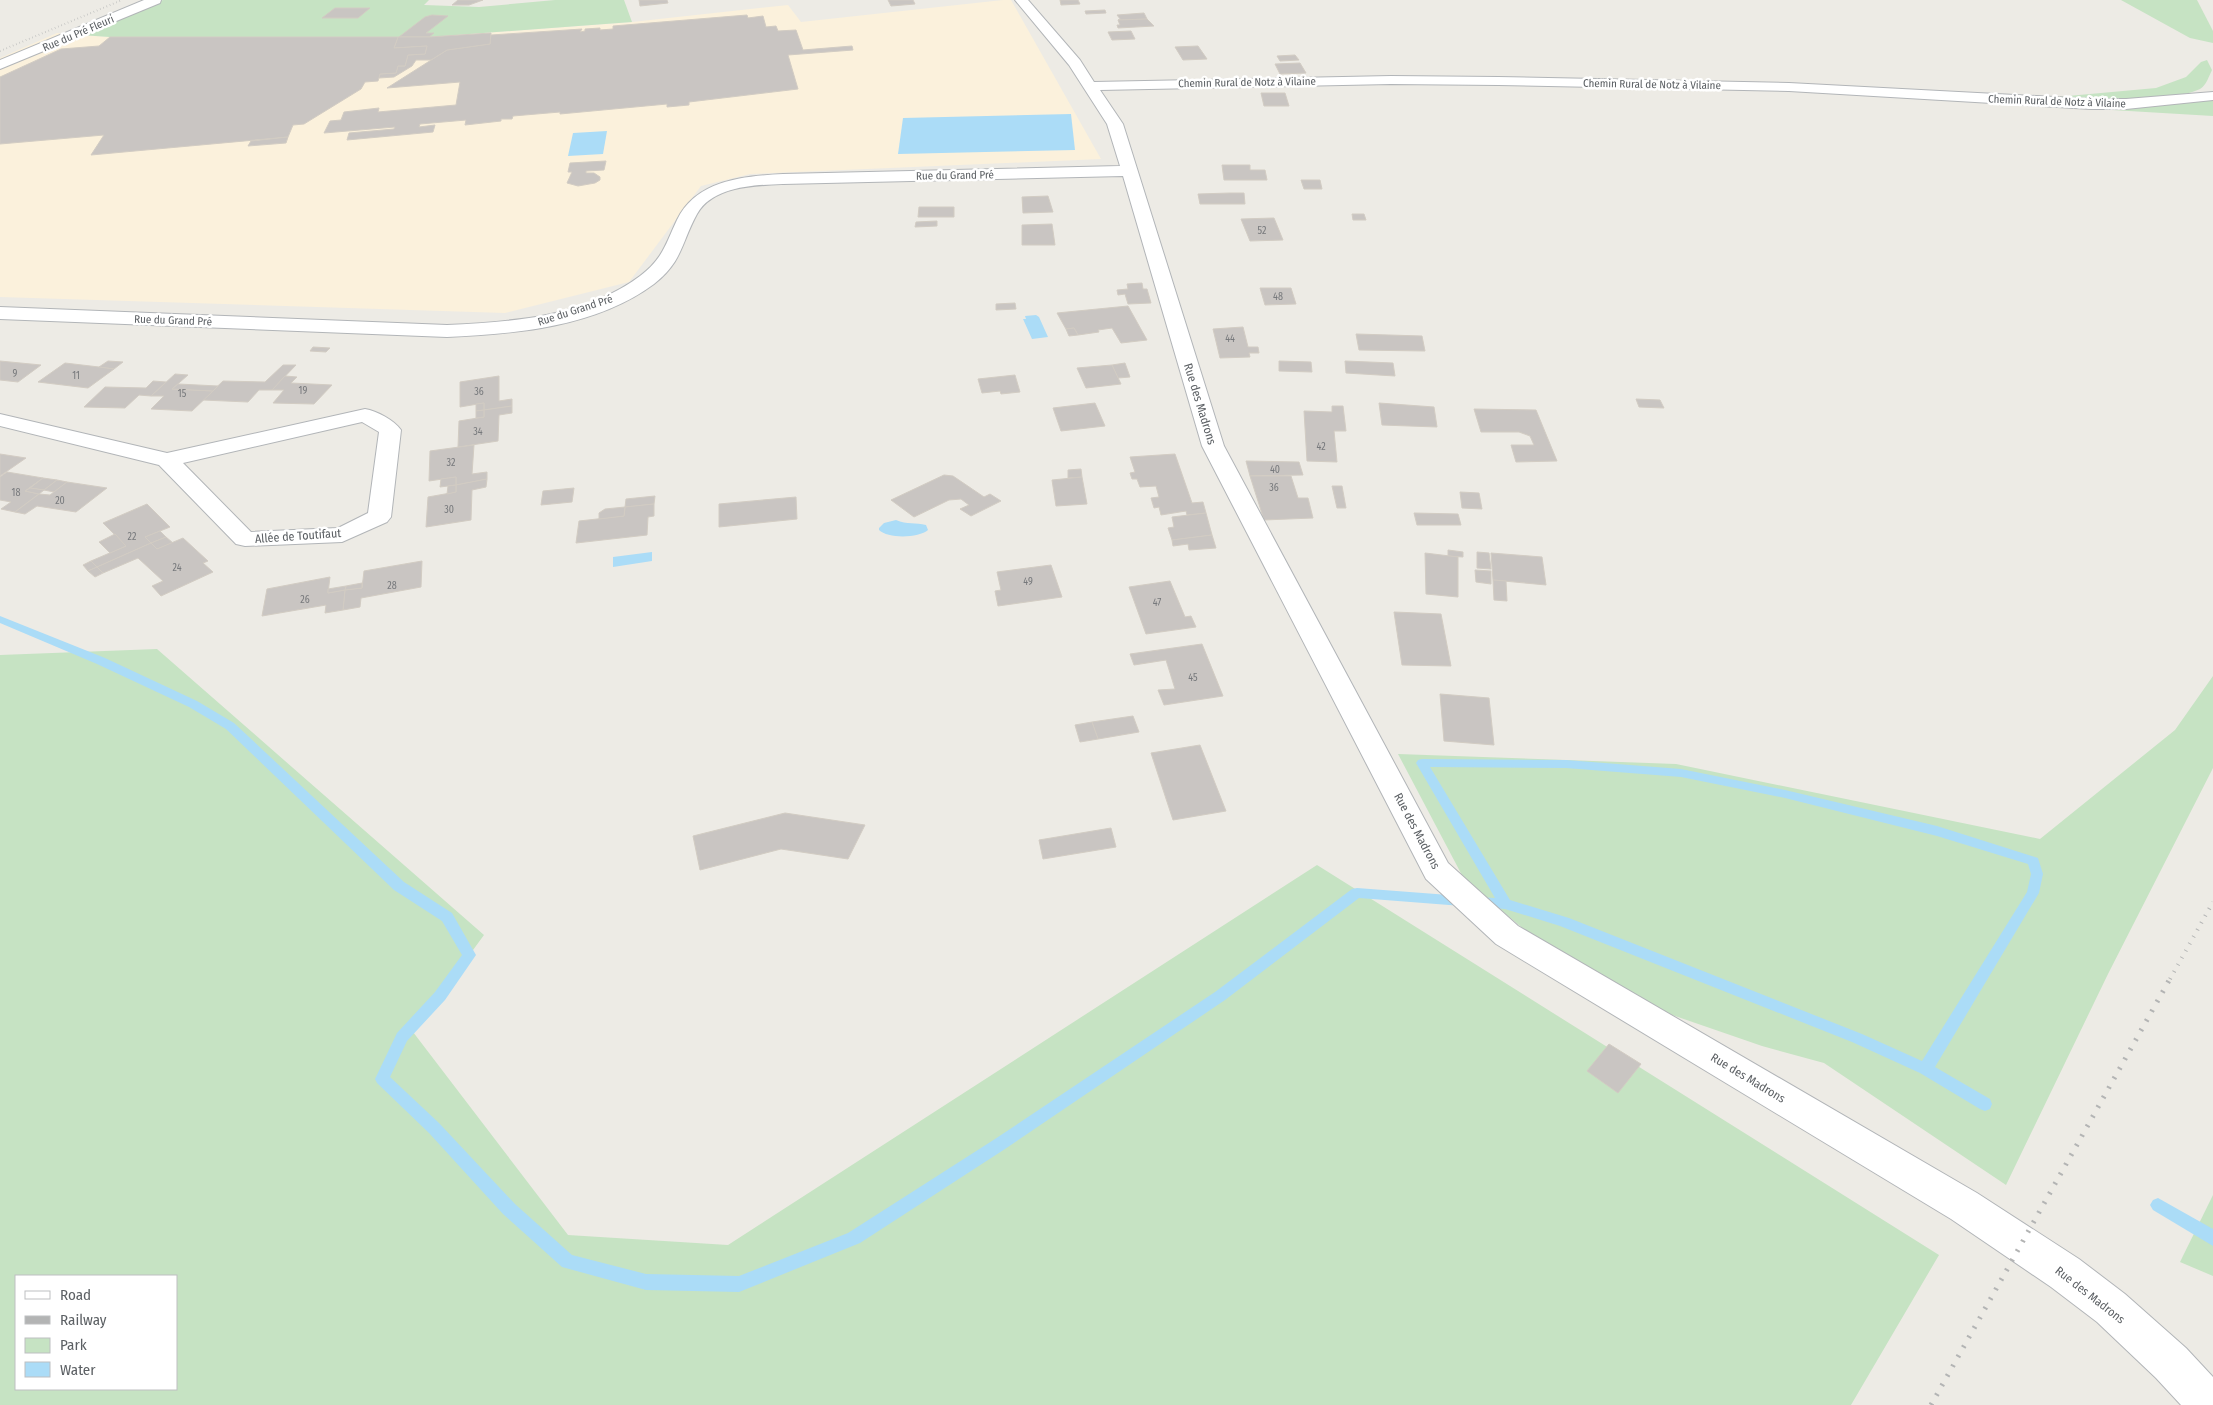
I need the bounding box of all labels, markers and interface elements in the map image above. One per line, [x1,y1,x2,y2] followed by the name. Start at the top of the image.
[40,12,116,54] street label: Rue du Pré Fleuri
[1178,75,1316,90] street label: Chemin Rural de Notz à Vilaine
[1583,77,1721,92] street label: Chemin Rural de Notz à Vilaine
[1988,93,2126,110] street label: Chemin Rural de Notz à Vilaine
[916,168,994,183] street label: Rue du Grand Pré
[1258,225,1267,237] house number: 52
[1273,291,1283,303] house number: 48
[536,292,614,329] street label: Rue du Grand Pré
[134,313,212,328] street label: Rue du Grand Pré
[1225,333,1235,345] house number: 44
[1181,362,1219,446] street label: Rue des Madrons
[13,368,18,380] house number: 9
[72,370,80,382] house number: 11
[299,385,308,397] house number: 19
[474,386,484,398] house number: 36
[178,388,187,400] house number: 15
[473,426,483,438] house number: 34
[1316,441,1326,453] house number: 42
[447,457,456,469] house number: 32
[1270,464,1280,476] house number: 40
[1269,482,1279,494] house number: 36
[12,487,20,499] house number: 18
[55,495,65,507] house number: 20
[444,504,454,516] house number: 30
[254,526,342,546] street label: Allée de Toutifaut
[128,531,137,543] house number: 22
[172,562,182,574] house number: 24
[1023,576,1033,588] house number: 49
[387,580,397,592] house number: 28
[300,594,310,606] house number: 26
[1153,597,1161,609] house number: 47
[1188,672,1198,684] house number: 45
[1391,790,1443,872] street label: Rue des Madrons
[1708,1050,1788,1106] street label: Rue des Madrons
[2052,1264,2128,1326] street label: Rue des Madrons
[15,1275,178,1390] legend
[60,1286,91,1304] text: Road
[60,1311,107,1329] text: Railway
[60,1336,87,1354] text: Park
[60,1361,96,1379] text: Water

